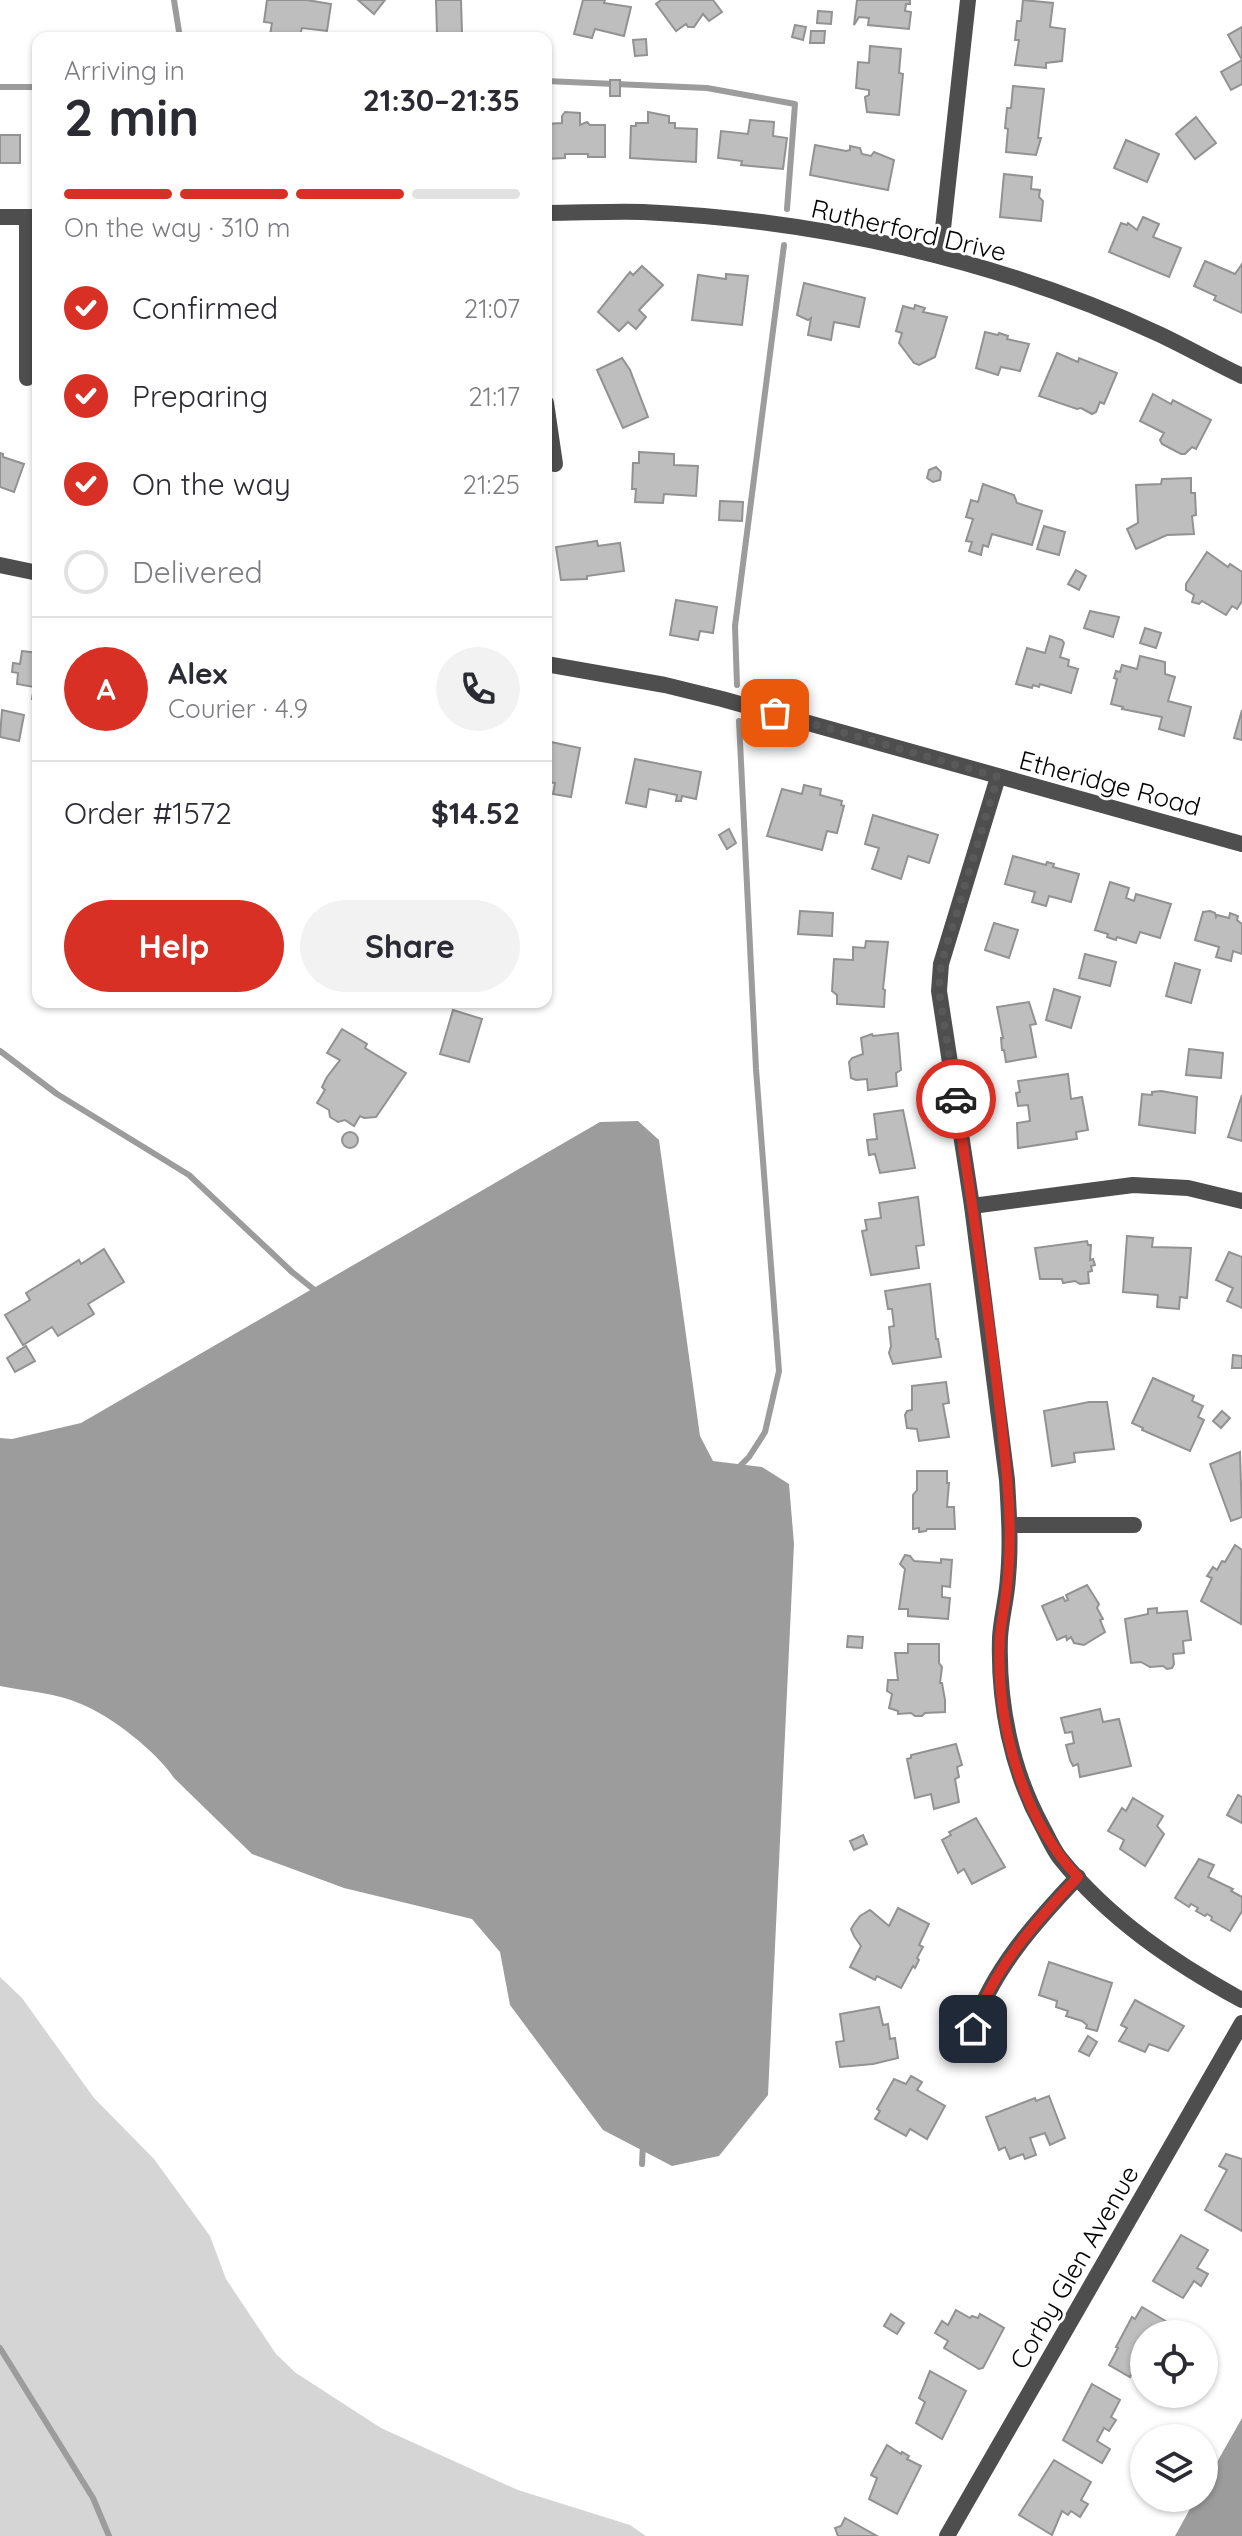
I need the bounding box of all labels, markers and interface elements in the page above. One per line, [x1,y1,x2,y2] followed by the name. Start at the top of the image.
[64,54,185,87] text: Arriving in
[363,81,520,119] text: 21:30–21:35
[64,84,199,149] text: 2 min
[808,192,1010,268] street label: Rutherford Drive
[64,211,290,244] text: On the way · 310 m
[64,286,108,330] icon: check
[132,289,278,327] text: Confirmed
[464,292,520,325] text: 21:07
[64,374,108,418] icon: check
[132,377,268,415] text: Preparing
[468,380,520,413] text: 21:17
[64,462,108,506] icon: check
[132,465,291,503] text: On the way
[463,468,520,501] text: 21:25
[132,553,263,591] text: Delivered
[436,647,520,731] button: phone
[168,654,227,692] text: Alex
[96,670,116,708] text: A
[741,679,809,747] pin
[753,691,797,735] icon: bag
[168,692,308,725] text: Courier · 4.9
[1016,743,1204,823] street label: Etheridge Road
[64,794,232,832] text: Order #1572
[431,794,520,832] text: $14.52
[64,900,284,992] button: Help
[300,900,520,992] button: Share
[916,1059,996,1139] courier
[934,1077,978,1121] icon: car
[939,1995,1007,2063] pin
[951,2007,995,2051] icon: home
[1002,2159,1146,2375] street label: Corby Glen Avenue
[1130,2320,1218,2512] map controls
[1130,2320,1218,2408] button: locate
[1130,2424,1218,2512] button: layers

